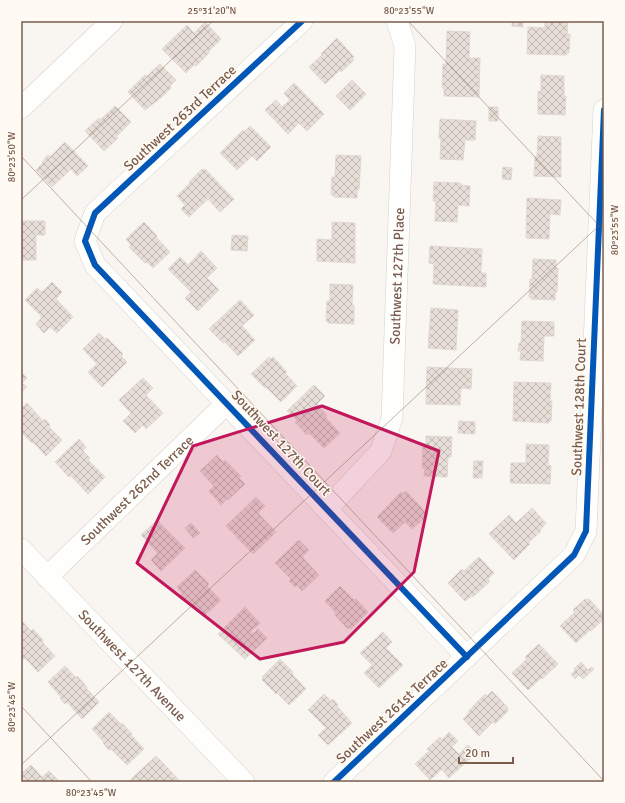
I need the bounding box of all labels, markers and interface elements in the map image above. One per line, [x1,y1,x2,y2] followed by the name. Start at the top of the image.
[188,5,236,17] text: 25°31'20"N
[384,5,435,17] text: 80°23'55"W
[120,61,240,175] street label: Southwest 263rd Terrace
[6,131,18,182] text: 80°23'50"W
[609,204,621,255] text: 80°23'55"W
[386,207,408,345] street label: Southwest 127th Place
[568,338,590,476] street label: Southwest 128th Court
[228,387,334,499] street label: Southwest 127th Court
[77,432,197,549] street label: Southwest 262nd Terrace
[75,606,190,725] street label: Southwest 127th Avenue
[333,655,451,767] street label: Southwest 261st Terrace
[6,681,18,732] text: 80°23'45"W
[459,739,513,765] scale bar
[465,746,490,761] text: 20 m
[66,787,117,799] text: 80°23'45"W

